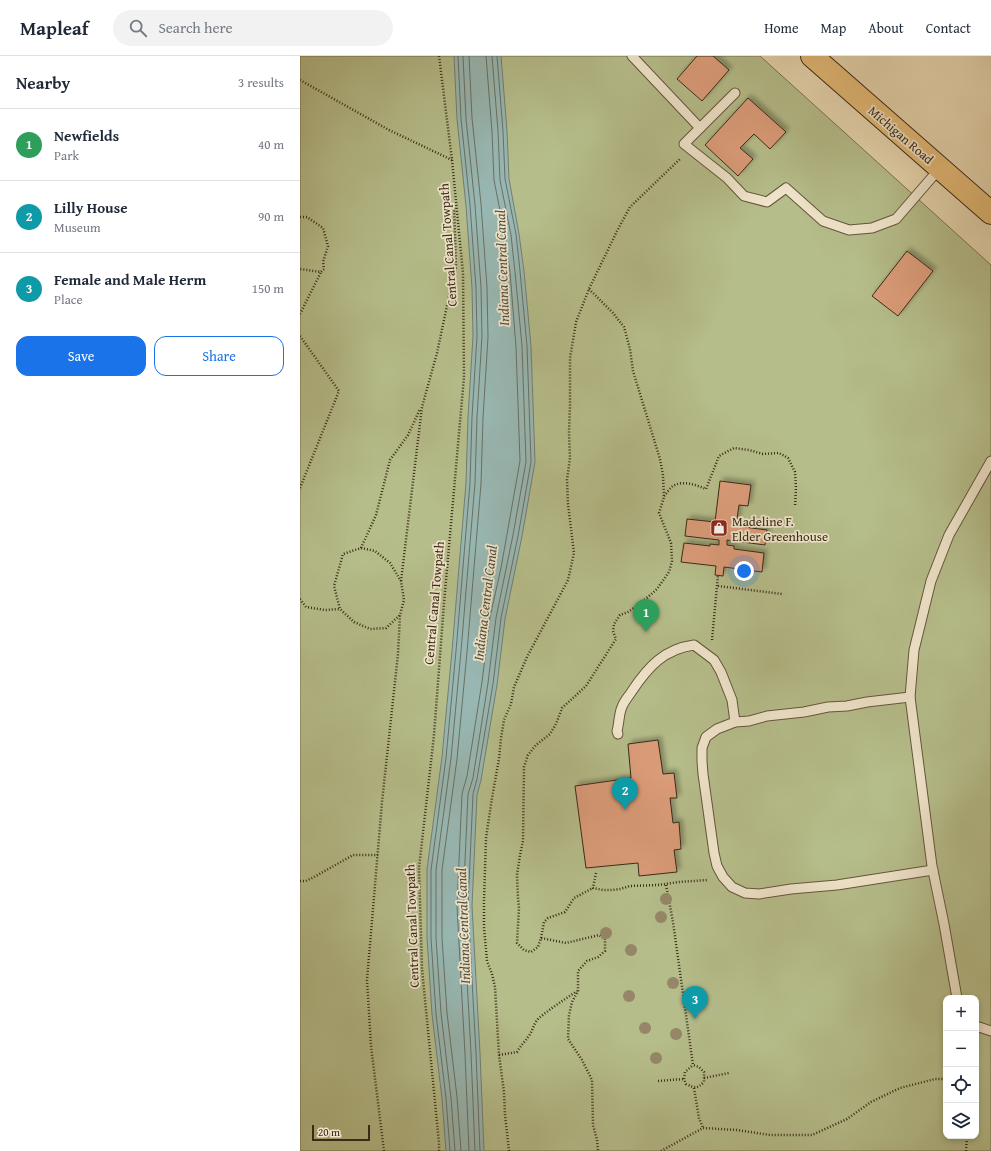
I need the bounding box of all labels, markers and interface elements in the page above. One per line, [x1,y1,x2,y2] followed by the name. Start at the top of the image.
[113,10,393,46] search box
[20,14,89,42] text: Mapleaf
[127,17,149,39] icon: search
[159,17,233,38] text: Search here
[764,18,799,38] text: Home
[821,18,846,38] text: Map
[868,18,904,38] text: About
[926,18,971,38] text: Contact
[16,70,70,95] text: Nearby
[238,73,284,92] text: 3 results
[864,101,938,169] street label: Michigan Road
[54,125,119,146] text: Newfields
[26,135,32,154] text: 1
[258,135,284,154] text: 40 m
[54,146,79,165] text: Park
[434,182,462,307] street label: Central Canal Towpath
[54,197,128,218] text: Lilly House
[26,207,32,226] text: 2
[258,207,284,226] text: 90 m
[490,209,514,326] water label: Indiana Central Canal
[54,218,101,237] text: Museum
[54,269,206,290] text: Female and Male Herm
[26,279,32,298] text: 3
[252,279,284,298] text: 150 m
[54,290,83,309] text: Place
[16,336,146,376] button: Save
[154,336,284,376] button: Share
[732,512,828,546] place label: Madeline F. Elder Greenhouse
[709,518,729,538] shop icon: Madeline F. Elder Greenhouse
[419,540,449,665] street label: Central Canal Towpath
[468,544,502,662] water label: Indiana Central Canal
[734,561,754,581] your location
[633,599,659,632] pin: 1
[612,777,638,810] pin: 2
[400,863,424,988] street label: Central Canal Towpath
[451,867,475,984] water label: Indiana Central Canal
[682,986,708,1019] pin: 3
[943,995,979,1139] map controls
[943,995,979,1031] button: +
[943,1031,979,1067] button: −
[943,1067,979,1103] button: locate
[943,1103,979,1139] button: layers
[312,1123,370,1142] scale bar
[318,1124,340,1140] text: 20 m

